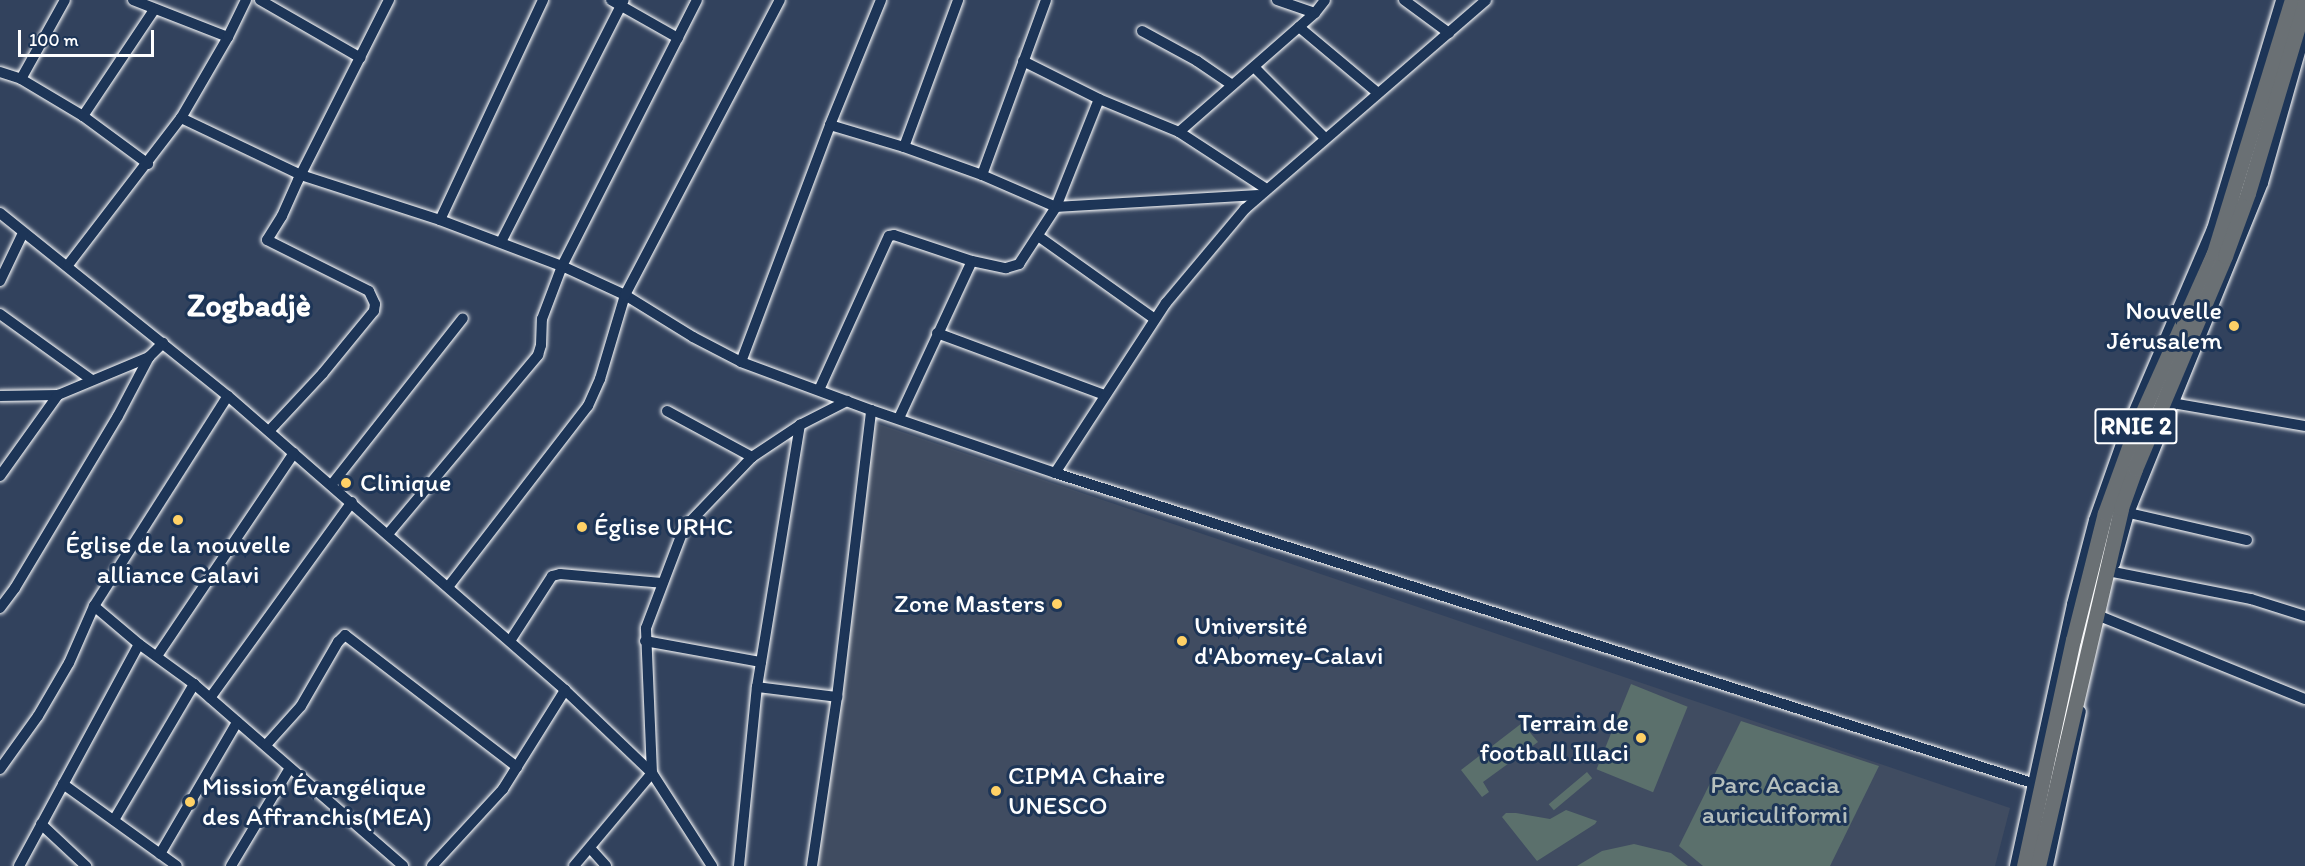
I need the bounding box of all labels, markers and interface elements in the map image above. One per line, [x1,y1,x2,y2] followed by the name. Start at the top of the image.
[21,18,158,56] scale bar
[29,29,79,51] text: 100 m
[187,286,311,324] district label: Zogbadjè
[2107,295,2222,356] place label: Nouvelle Jérusalem
[2227,319,2241,333] marker: Nouvelle Jérusalem
[2094,405,2178,447] road number: RNIE 2
[360,467,451,499] place label: Clinique
[337,474,355,492] marker: Clinique
[594,511,733,543] place label: Église URHC
[171,513,185,527] marker: Église de la nouvelle alliance Calavi
[575,520,589,534] marker: Église URHC
[66,529,290,590] place label: Église de la nouvelle alliance Calavi
[894,588,1045,620] place label: Zone Masters
[1050,597,1064,611] marker: Zone Masters
[1194,610,1383,672] place label: Université d'Abomey-Calavi
[1175,634,1189,648] marker: Université d'Abomey-Calavi
[1479,707,1629,768] place label: Terrain de football Illaci
[1634,731,1648,745] marker: Terrain de football Illaci
[1008,760,1165,822] place label: CIPMA Chaire UNESCO
[1702,769,1848,831] park label: Parc Acacia auriculiformi
[202,771,432,832] place label: Mission Évangélique des Affranchis(MEA)
[989,784,1003,798] marker: CIPMA Chaire UNESCO
[183,795,197,809] marker: Mission Évangélique des Affranchis(MEA)

